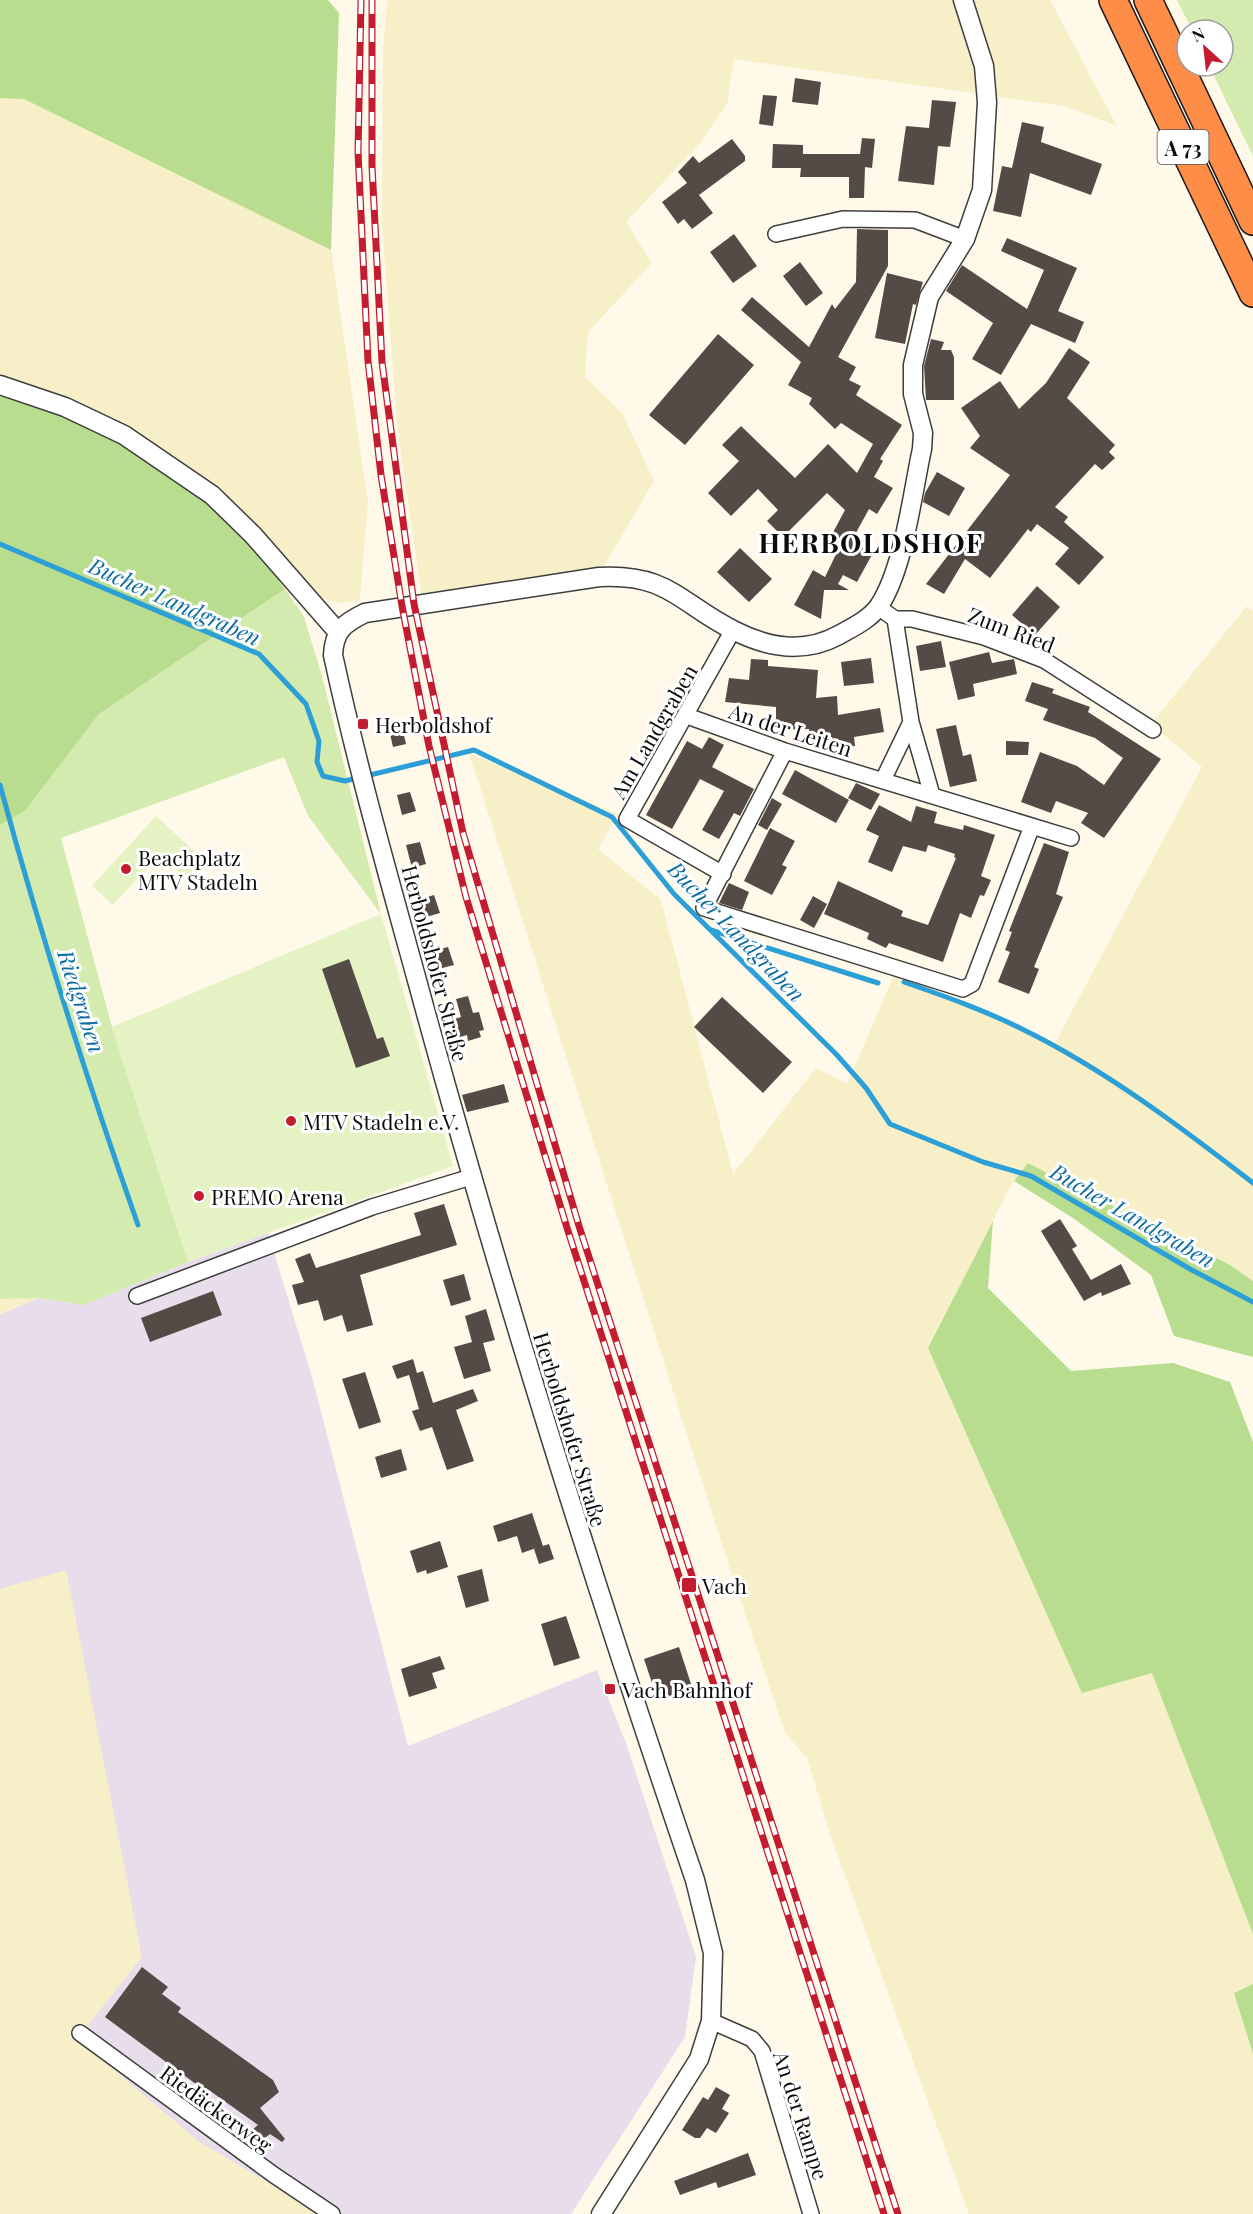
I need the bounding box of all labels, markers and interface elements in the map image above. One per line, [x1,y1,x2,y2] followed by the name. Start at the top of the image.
[1175,18,1235,78] north arrow
[1188,22,1208,46] text: N
[1158,130,1208,164] road number: A 73
[758,524,984,560] district label: HERBOLDSHOF
[84,549,265,652] water label: Bucher Landgraben
[965,600,1059,658] street label: Zum Ried
[603,658,703,804] street label: Am Landgraben
[725,696,856,762] street label: An der Leiten
[375,710,493,738] place label: Herboldshof
[356,717,370,731] marker: Herboldshof
[138,843,258,895] place label: Beachplatz MTV Stadeln
[661,853,812,1008] water label: Bucher Landgraben
[119,862,133,876] marker: Beachplatz MTV Stadeln
[396,862,476,1064] street label: Herboldshofer Straße
[51,945,113,1056] water label: Riedgraben
[303,1107,459,1135] place label: MTV Stadeln e.V.
[284,1114,298,1128] marker: MTV Stadeln e.V.
[1045,1155,1220,1274] water label: Bucher Landgraben
[211,1182,344,1210] place label: PREMO Arena
[192,1189,206,1203] marker: PREMO Arena
[528,1328,614,1530] street label: Herboldshofer Straße
[701,1571,748,1599] place label: Vach
[680,1576,698,1594] marker: Vach
[621,1675,753,1703] place label: Vach Bahnhof
[603,1682,617,1696] marker: Vach Bahnhof
[768,2046,836,2183] street label: An der Rampe
[155,2058,279,2158] street label: Riedäckerweg

